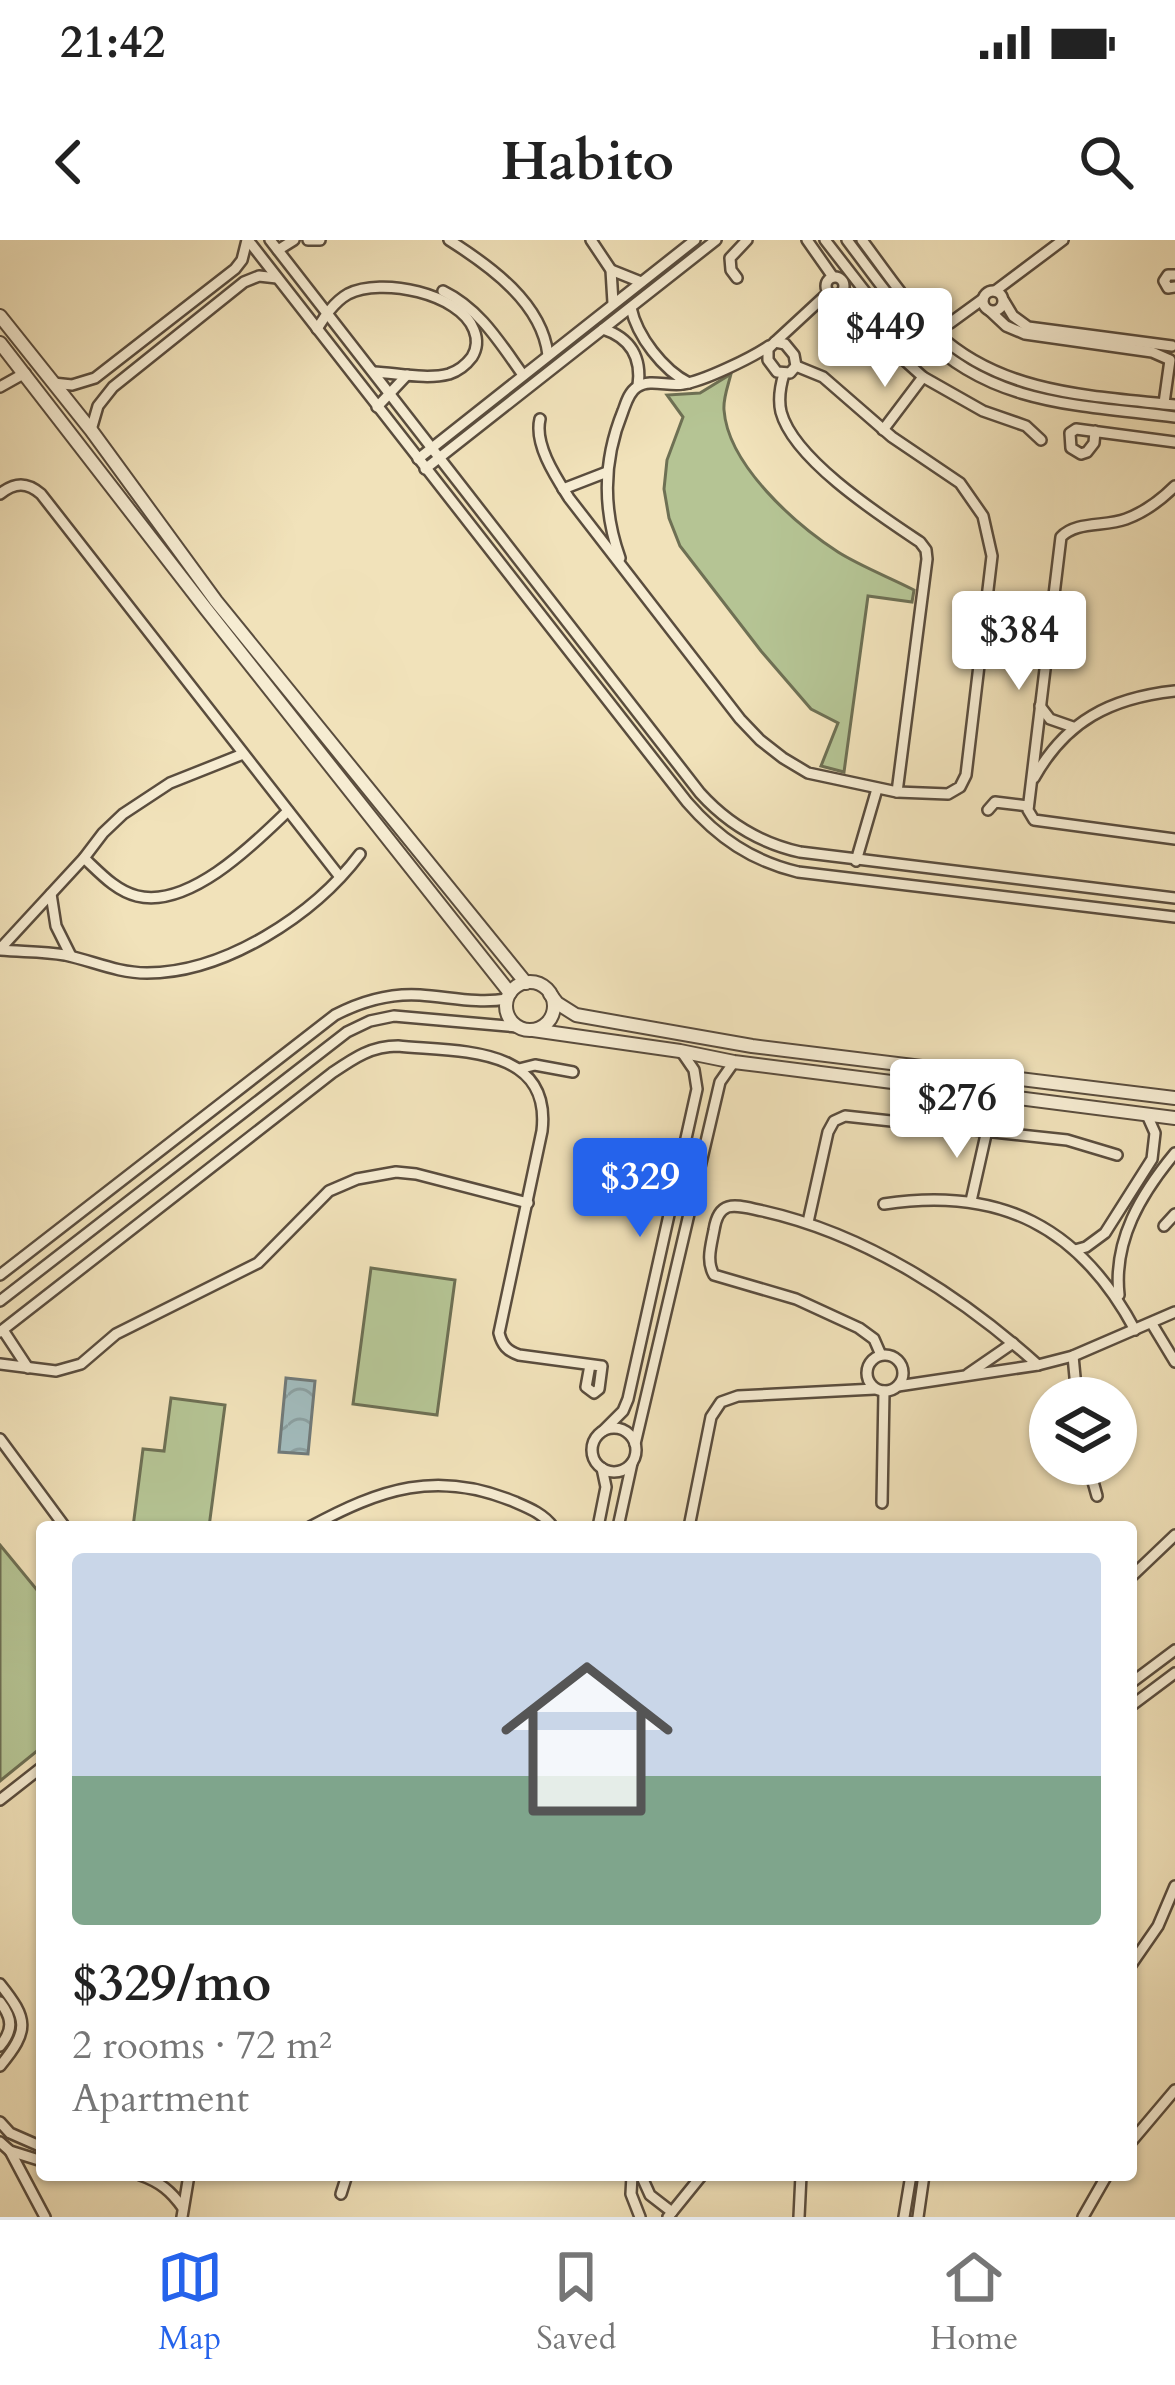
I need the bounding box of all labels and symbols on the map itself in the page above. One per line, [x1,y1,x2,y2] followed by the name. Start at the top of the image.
[814,288,956,390] pin: $449
[948,591,1090,693] pin: $384
[886,1059,1028,1161] pin: $276
[569,1138,711,1240] pin: $329

